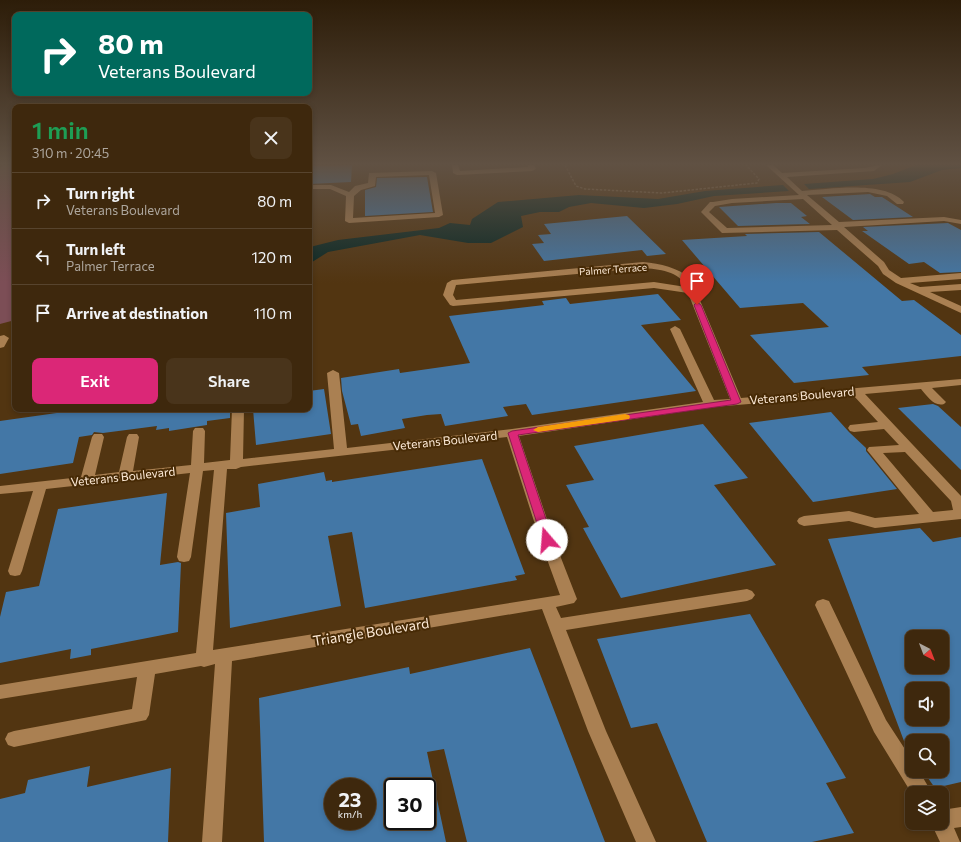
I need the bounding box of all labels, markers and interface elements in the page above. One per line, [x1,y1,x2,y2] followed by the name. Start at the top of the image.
[98,26,164,60] text: 80 m
[32,28,84,80] icon: right
[98,60,256,82] text: Veterans Boulevard
[32,115,89,144] text: 1 min
[250,117,292,159] button: close
[32,145,109,161] text: 310 m · 20:45
[66,184,135,202] text: Turn right
[32,190,54,212] icon: right
[257,192,292,210] text: 80 m
[66,202,180,218] text: Veterans Boulevard
[66,240,125,258] text: Turn left
[32,246,54,268] icon: left
[252,248,292,266] text: 120 m
[66,258,155,274] text: Palmer Terrace
[579,261,647,277] street label: Palmer Terrace
[680,264,714,305] pin
[686,270,708,292] icon: arrive
[32,302,54,324] icon: arrive
[66,304,208,322] text: Arrive at destination
[253,304,292,322] text: 110 m
[32,358,158,404] button: Exit
[166,358,292,404] button: Share
[749,383,855,407] street label: Veterans Boulevard
[392,428,498,452] street label: Veterans Boulevard
[70,464,176,488] street label: Veterans Boulevard
[526,519,568,561] position arrow
[312,614,430,649] street label: Triangle Boulevard
[905,630,949,674] north arrow
[905,630,949,830] map controls
[905,682,949,726] button: sound
[905,734,949,778] button: search
[384,778,436,830] speed limit sign: 30
[905,786,949,830] button: layers
[338,787,362,811] text: 23
[338,808,362,820] text: km/h

